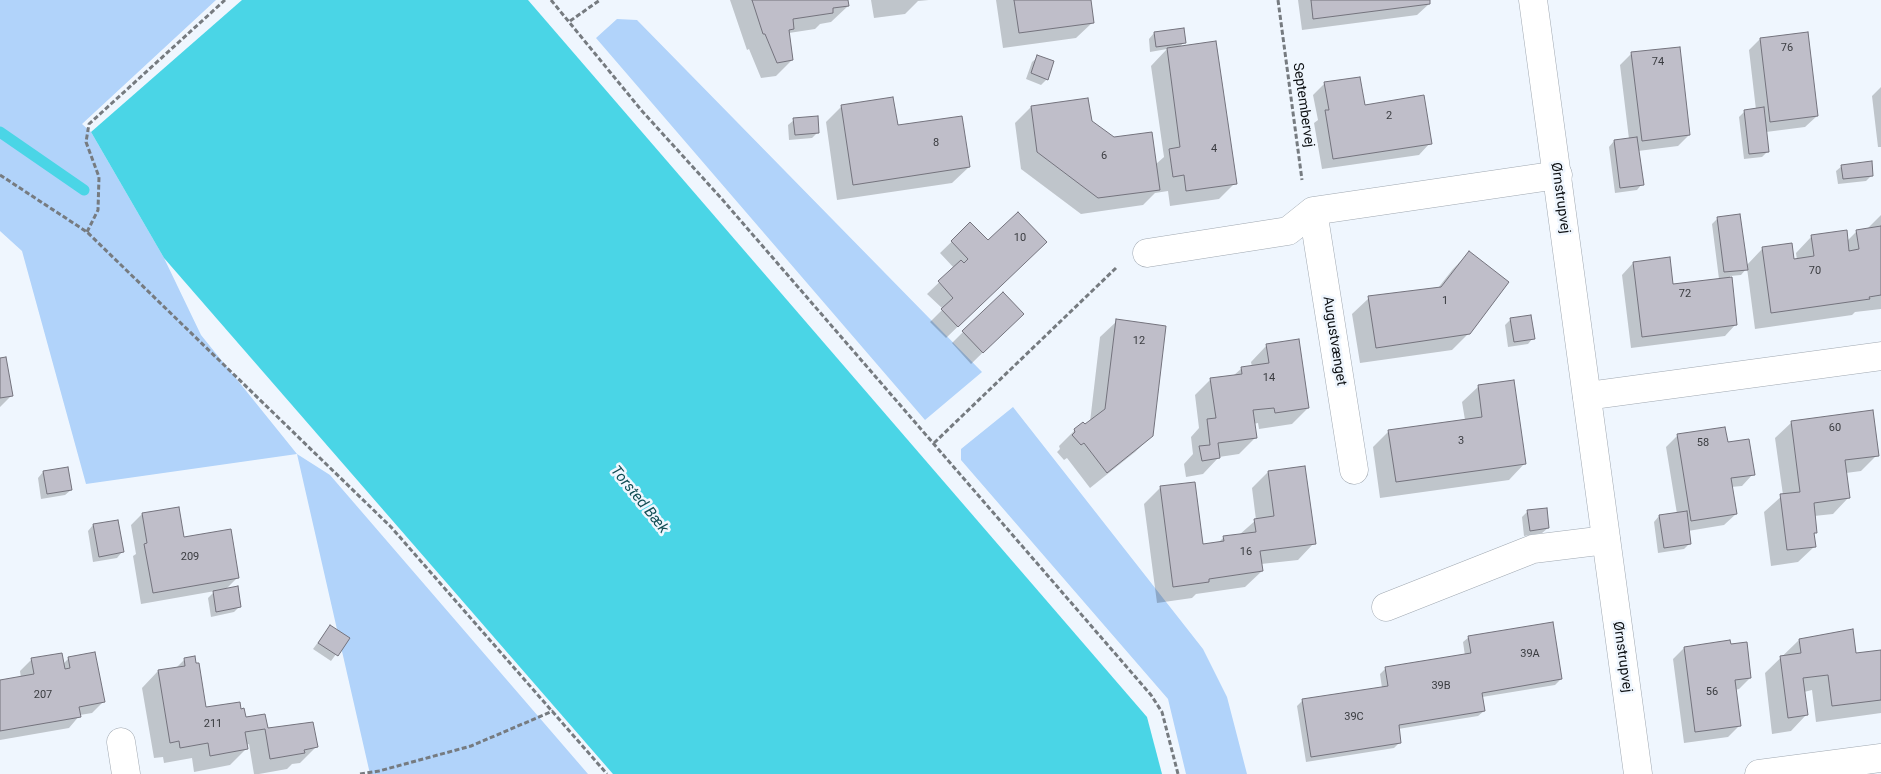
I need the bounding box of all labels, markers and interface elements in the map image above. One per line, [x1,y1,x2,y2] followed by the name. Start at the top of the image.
[1781,41,1793,55] house number: 76
[1652,55,1664,69] house number: 74
[1289,61,1317,149] street label: Septembervej
[1386,109,1392,123] house number: 2
[933,136,939,150] house number: 8
[1211,142,1217,156] house number: 4
[1101,149,1107,163] house number: 6
[1547,161,1573,235] street label: Ørnstrupvej
[1014,231,1026,245] house number: 10
[1809,264,1821,278] house number: 70
[1679,287,1691,301] house number: 72
[1442,294,1448,308] house number: 1
[1319,295,1349,387] street label: Augustvænget
[1133,334,1145,348] house number: 12
[1263,371,1275,385] house number: 14
[1829,421,1841,435] house number: 60
[1458,434,1464,448] house number: 3
[1697,436,1709,450] house number: 58
[606,463,672,537] water label: Torsted Bæk
[1240,545,1252,559] house number: 16
[181,550,199,564] house number: 209
[1609,620,1635,694] street label: Ørnstrupvej
[1520,647,1540,661] house number: 39A
[1431,679,1451,693] house number: 39B
[1706,685,1718,699] house number: 56
[34,688,52,702] house number: 207
[1344,710,1364,724] house number: 39C
[204,717,222,731] house number: 211

